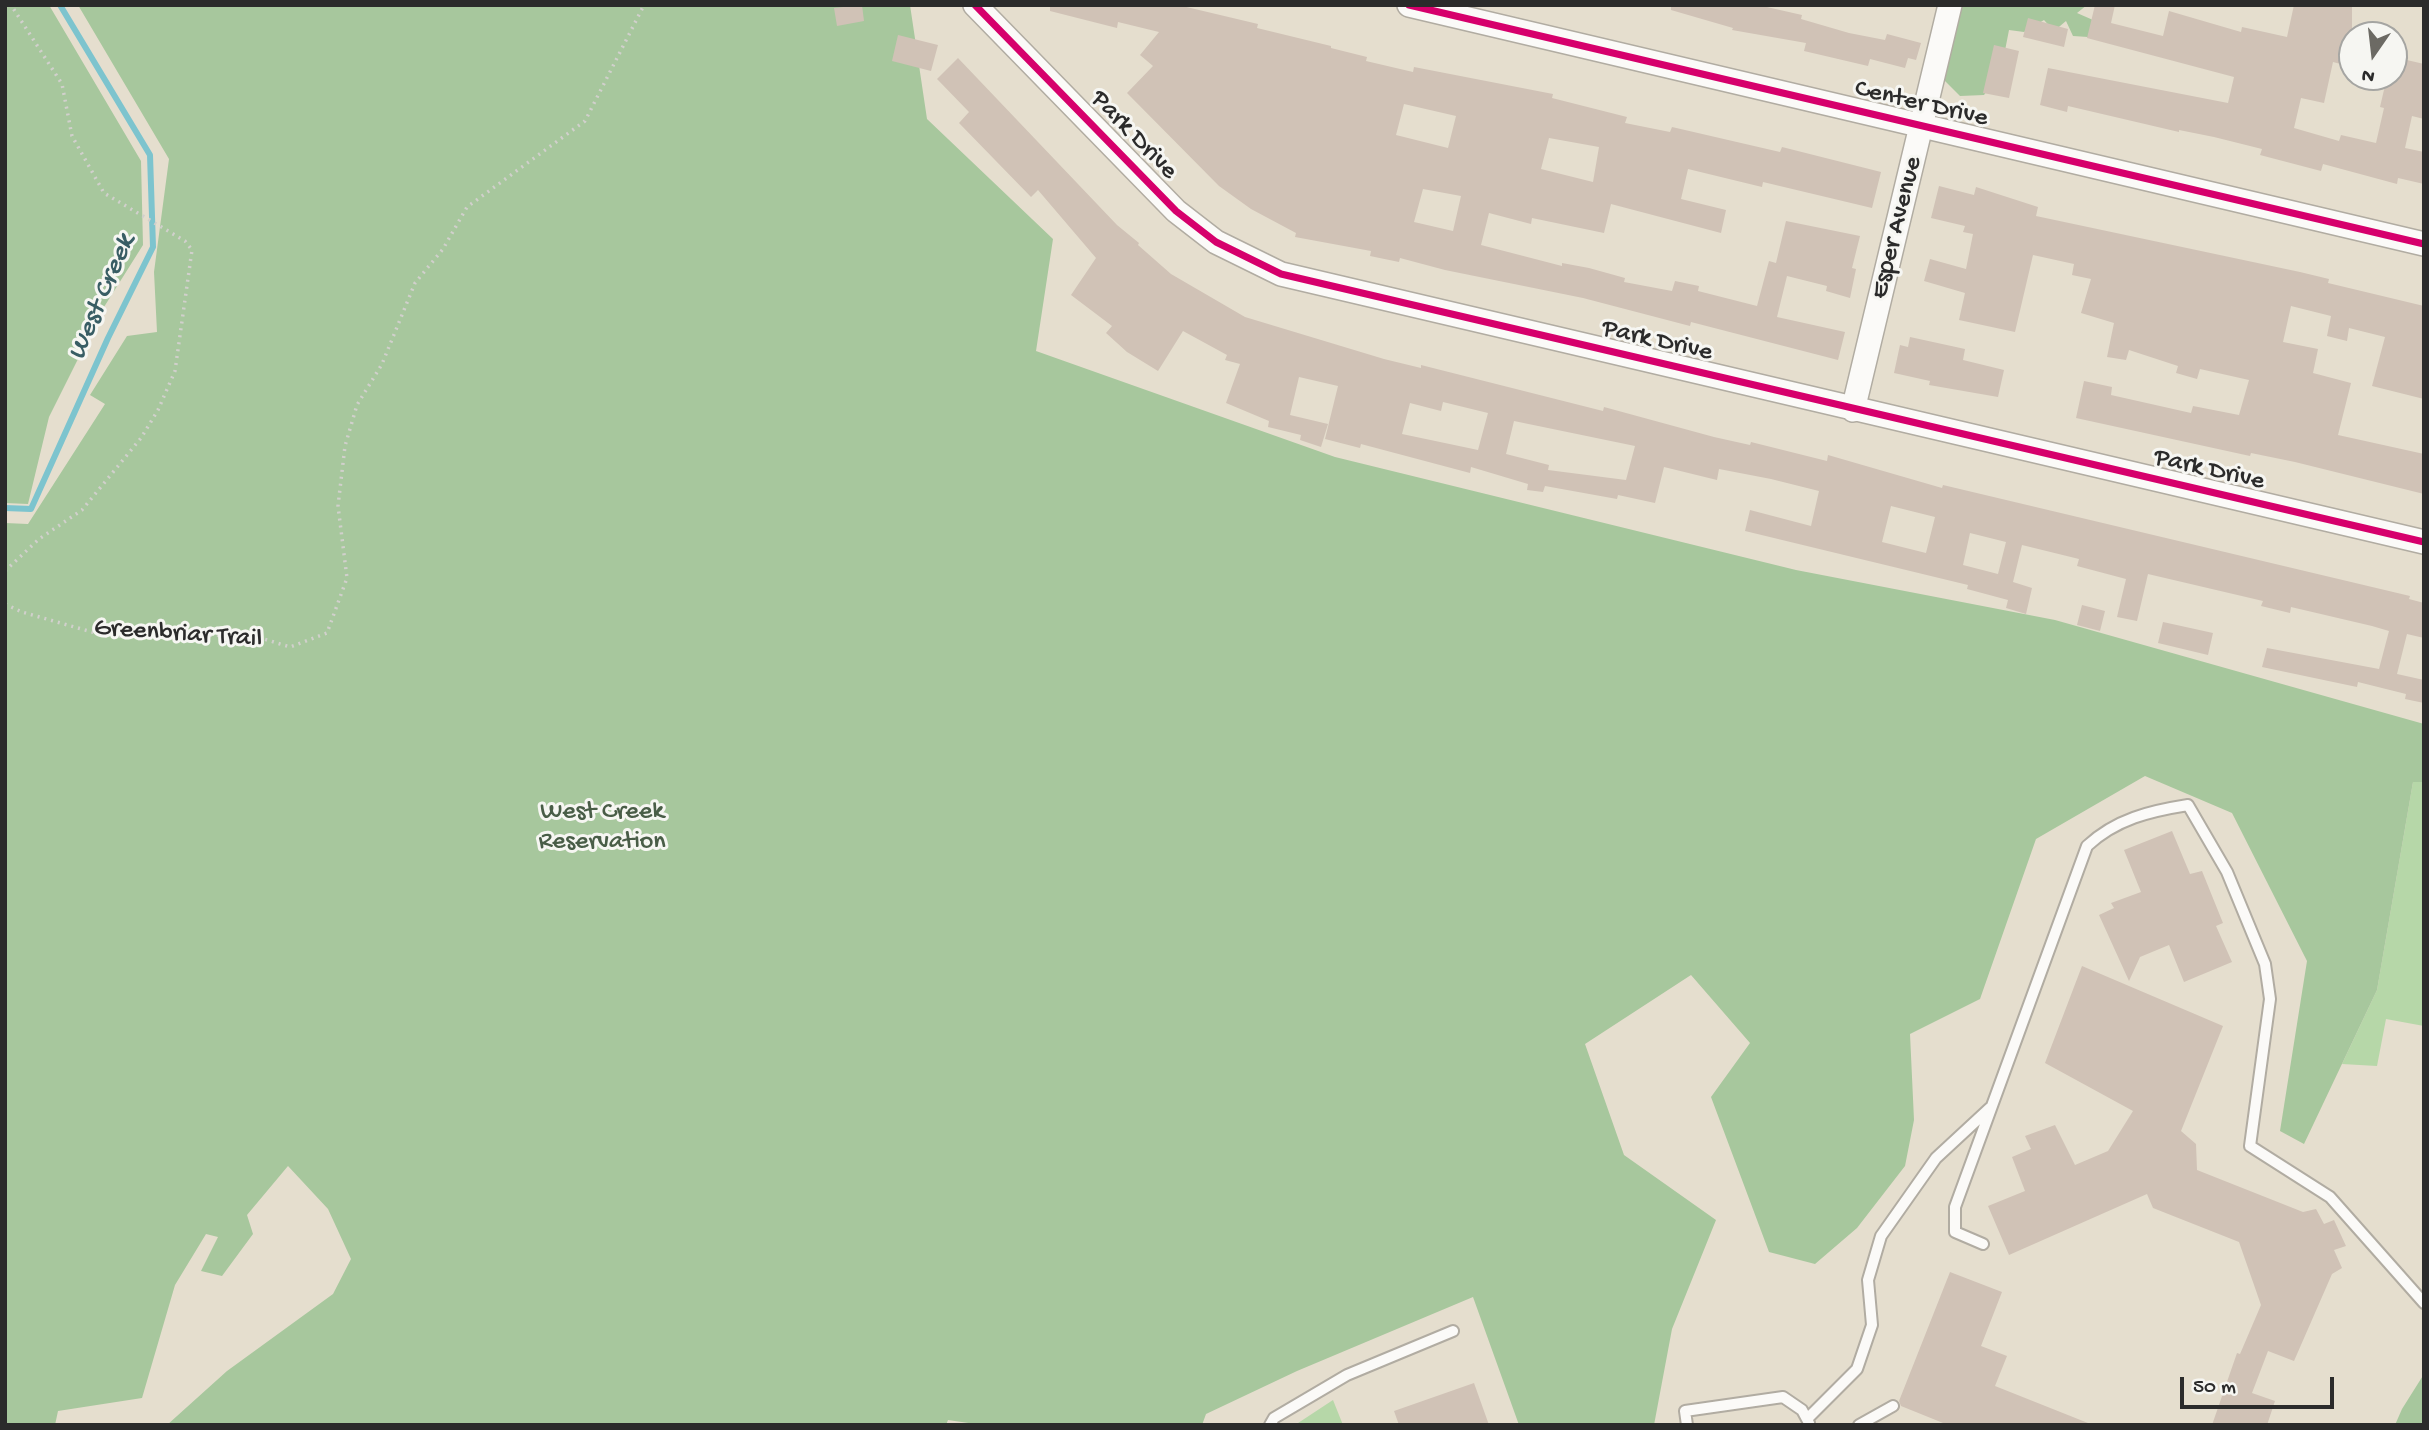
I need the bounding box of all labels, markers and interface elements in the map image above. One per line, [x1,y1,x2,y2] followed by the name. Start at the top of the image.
[2338,21,2408,91] north arrow
[2359,62,2377,88] text: N
[1851,75,1991,135] street label: Center Drive
[1083,85,1183,187] street label: Park Drive
[1865,154,1931,302] street label: Esper Avenue
[62,230,144,366] water label: West Creek
[1599,314,1715,370] street label: Park Drive
[2151,443,2267,499] street label: Park Drive
[93,614,263,656] street label: Greenbriar Trail
[538,797,666,858] park label: West Creek Reservation
[2184,1364,2338,1408] scale bar
[2193,1376,2236,1401] text: 50 m

